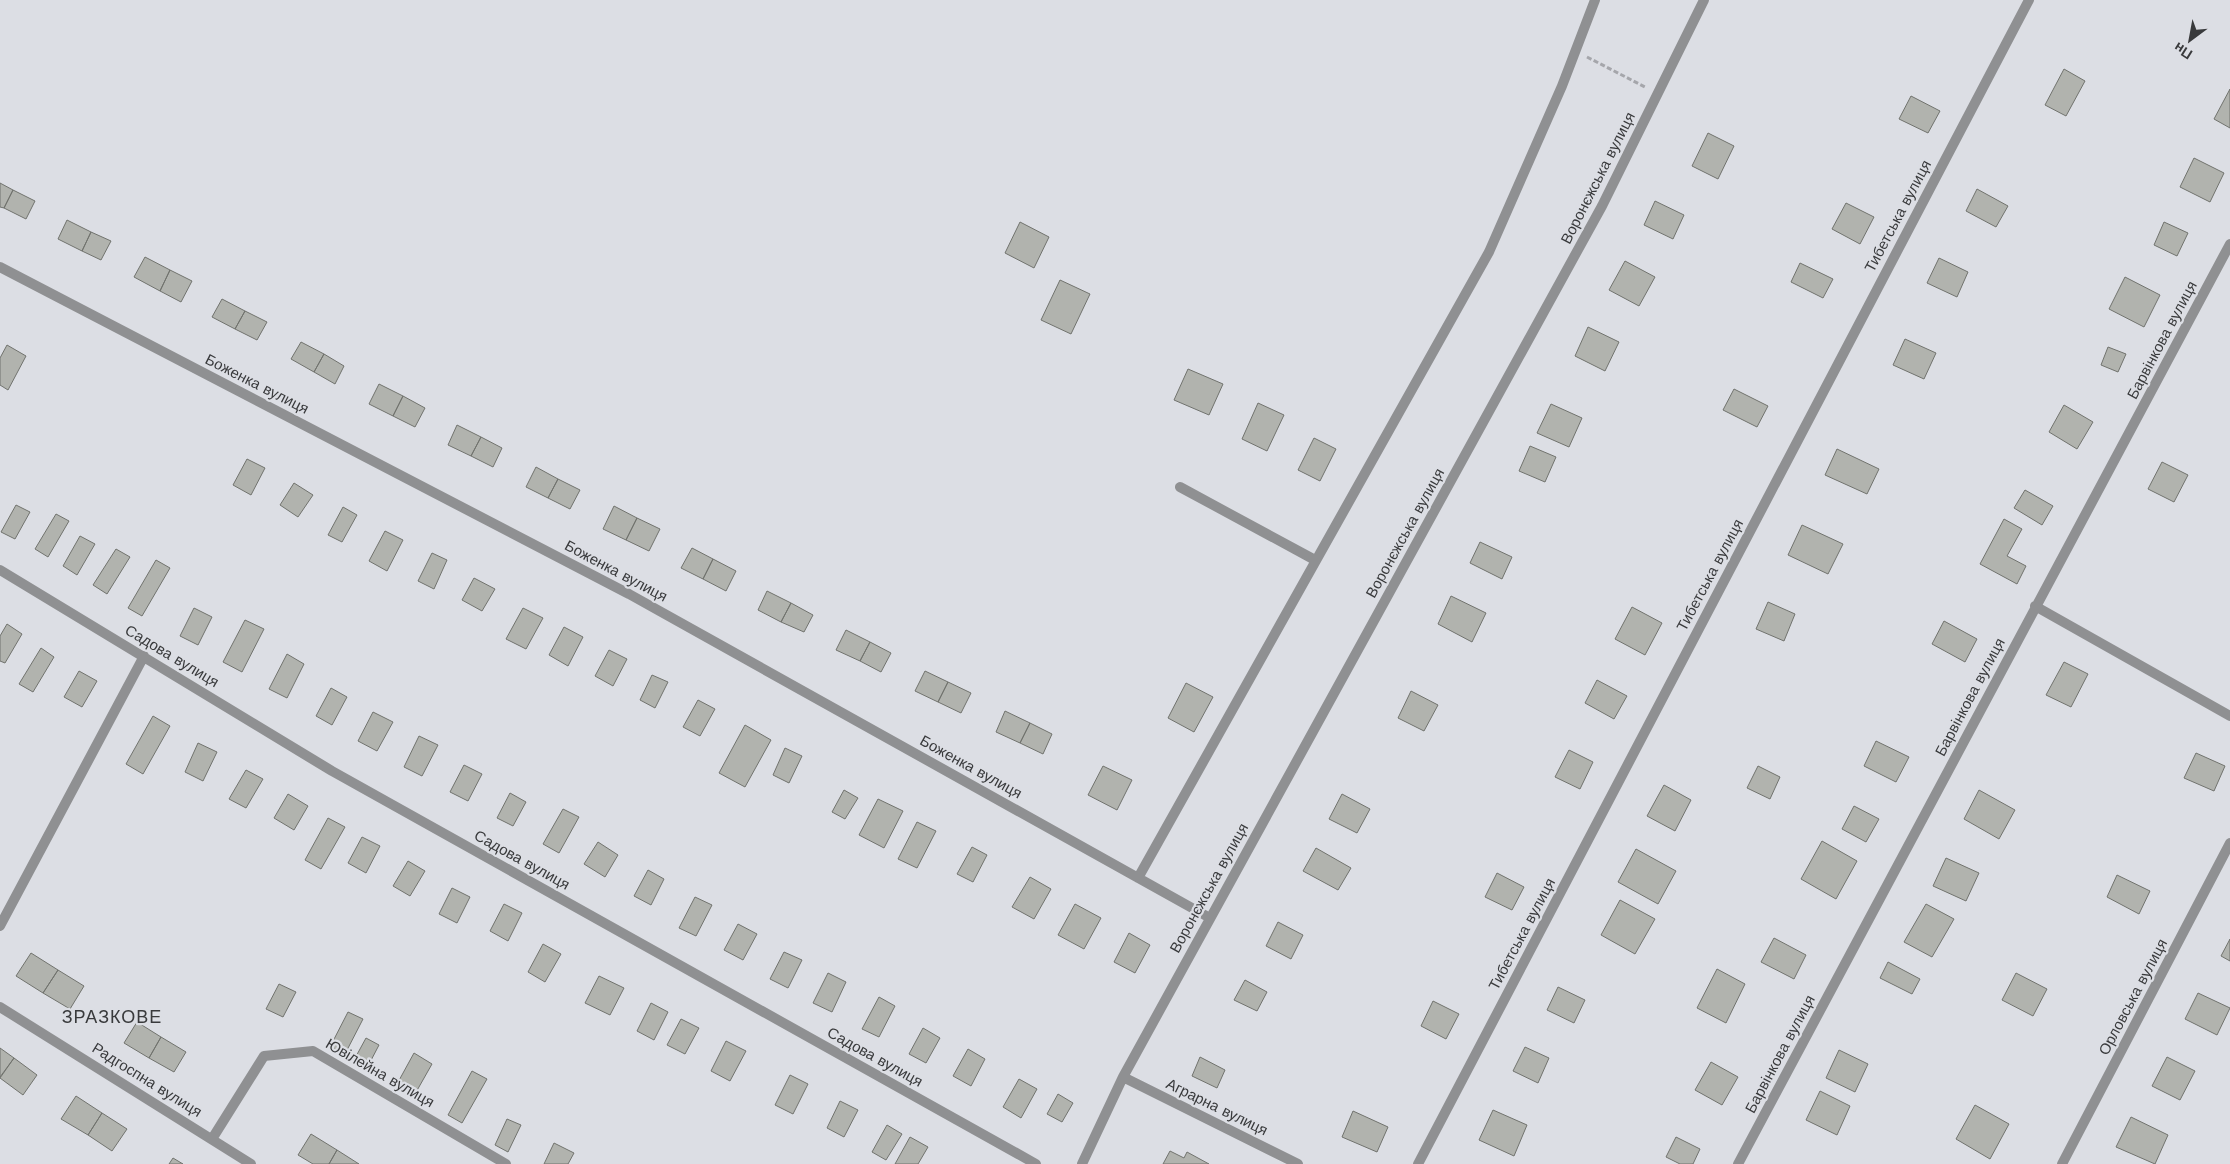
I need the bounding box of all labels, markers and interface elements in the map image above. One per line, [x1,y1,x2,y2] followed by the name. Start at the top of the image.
[2165,15,2215,65] north arrow
[2171,39,2195,63] text: Пн
[1557,109,1639,247] street label: Воронєжська вулиця
[1861,157,1935,275] street label: Тибетська вулиця
[2123,278,2201,402] street label: Барвінкова вулиця
[202,350,312,418] street label: Боженка вулиця
[1362,465,1448,601] street label: Воронєжська вулиця
[1673,516,1747,634] street label: Тибетська вулиця
[562,536,670,606] street label: Боженка вулиця
[122,621,222,691] street label: Садова вулиця
[1931,635,2009,759] street label: Барвінкова вулиця
[917,732,1025,802] street label: Боженка вулиця
[1166,820,1252,956] street label: Воронєжська вулиця
[471,826,573,894] street label: Садова вулиця
[1485,875,1559,993] street label: Тибетська вулиця
[2095,936,2171,1058] street label: Орловська вулиця
[1741,992,1819,1116] street label: Барвінкова вулиця
[62,1006,162,1027] district label: ЗРАЗКОВЕ
[824,1023,926,1091] street label: Садова вулиця
[323,1035,437,1111] street label: Ювілейна вулиця
[89,1039,205,1121] street label: Радгоспна вулиця
[1163,1075,1271,1139] street label: Аграрна вулиця

